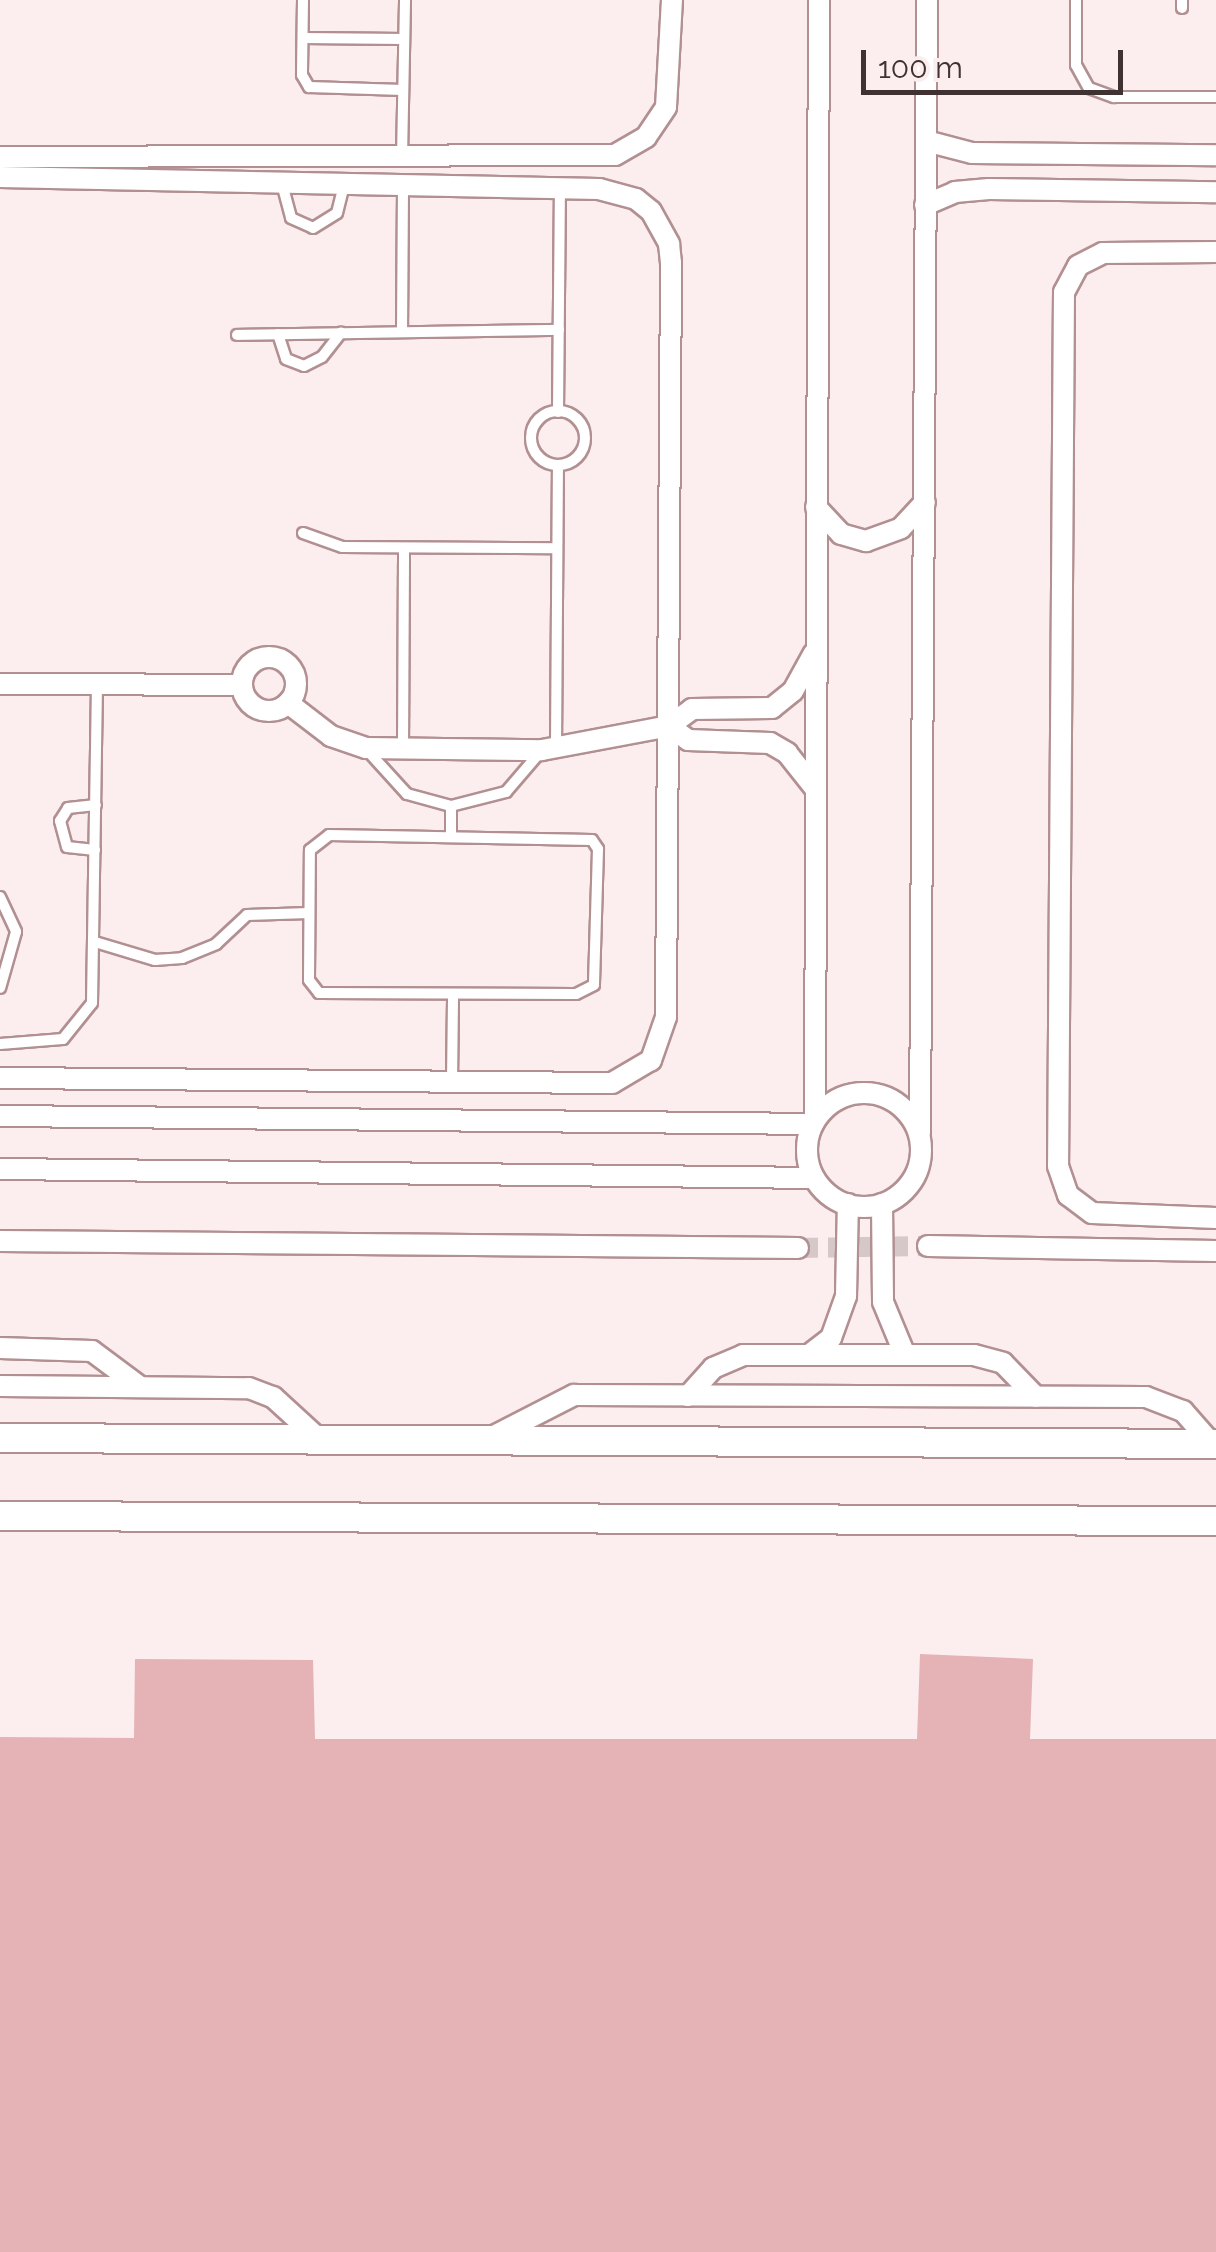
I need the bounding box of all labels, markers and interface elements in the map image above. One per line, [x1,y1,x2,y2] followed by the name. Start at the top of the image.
[866,30,1128,92] scale bar
[878,50,963,85] text: 100 m

